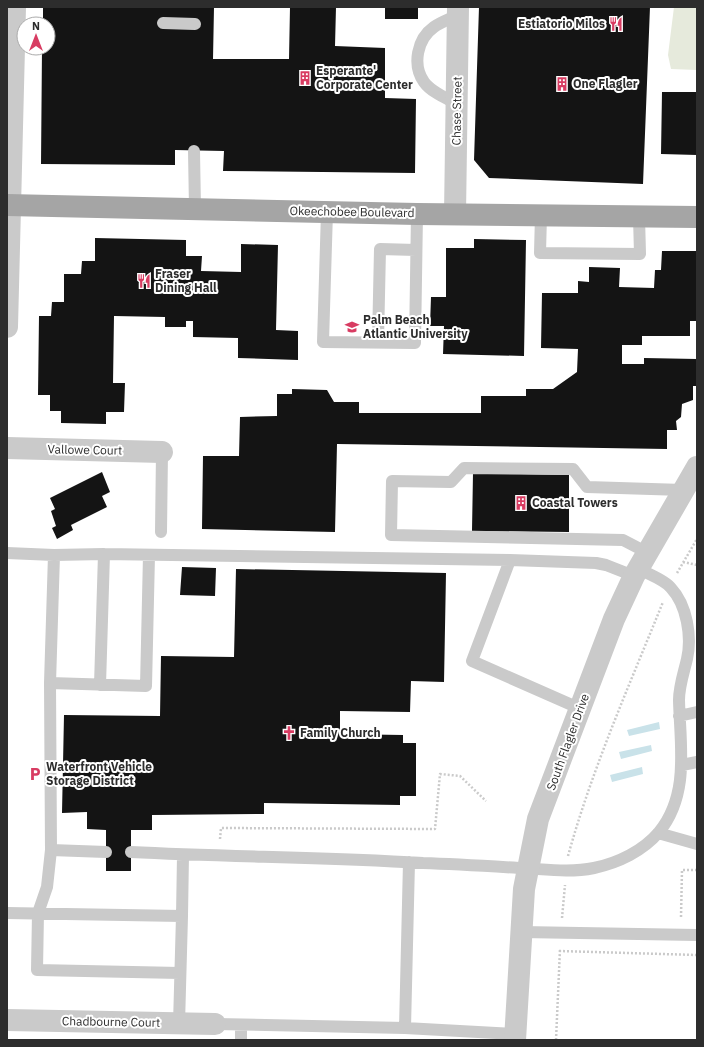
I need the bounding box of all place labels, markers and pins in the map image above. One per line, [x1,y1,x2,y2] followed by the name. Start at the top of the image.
[518,16,605,31] place label: Estiatorio Milos
[608,16,624,32] restaurant icon: Estiatorio Milos
[316,63,413,92] place label: Esperante' Corporate Center
[297,70,313,86] building icon: Esperante' Corporate Center
[554,76,570,92] building icon: One Flagler
[573,76,638,91] place label: One Flagler
[155,266,217,295] place label: Fraser Dining Hall
[136,273,152,289] restaurant icon: Fraser Dining Hall
[363,312,468,341] place label: Palm Beach Atlantic University
[344,319,360,335] school or university icon: Palm Beach Atlantic University
[513,495,529,511] building icon: Coastal Towers
[532,495,618,510] place label: Coastal Towers
[281,725,297,741] church icon: Family Church
[300,725,381,740] place label: Family Church
[46,759,152,788] place label: Waterfront Vehicle Storage District
[27,766,43,782] parking icon: Waterfront Vehicle Storage District

